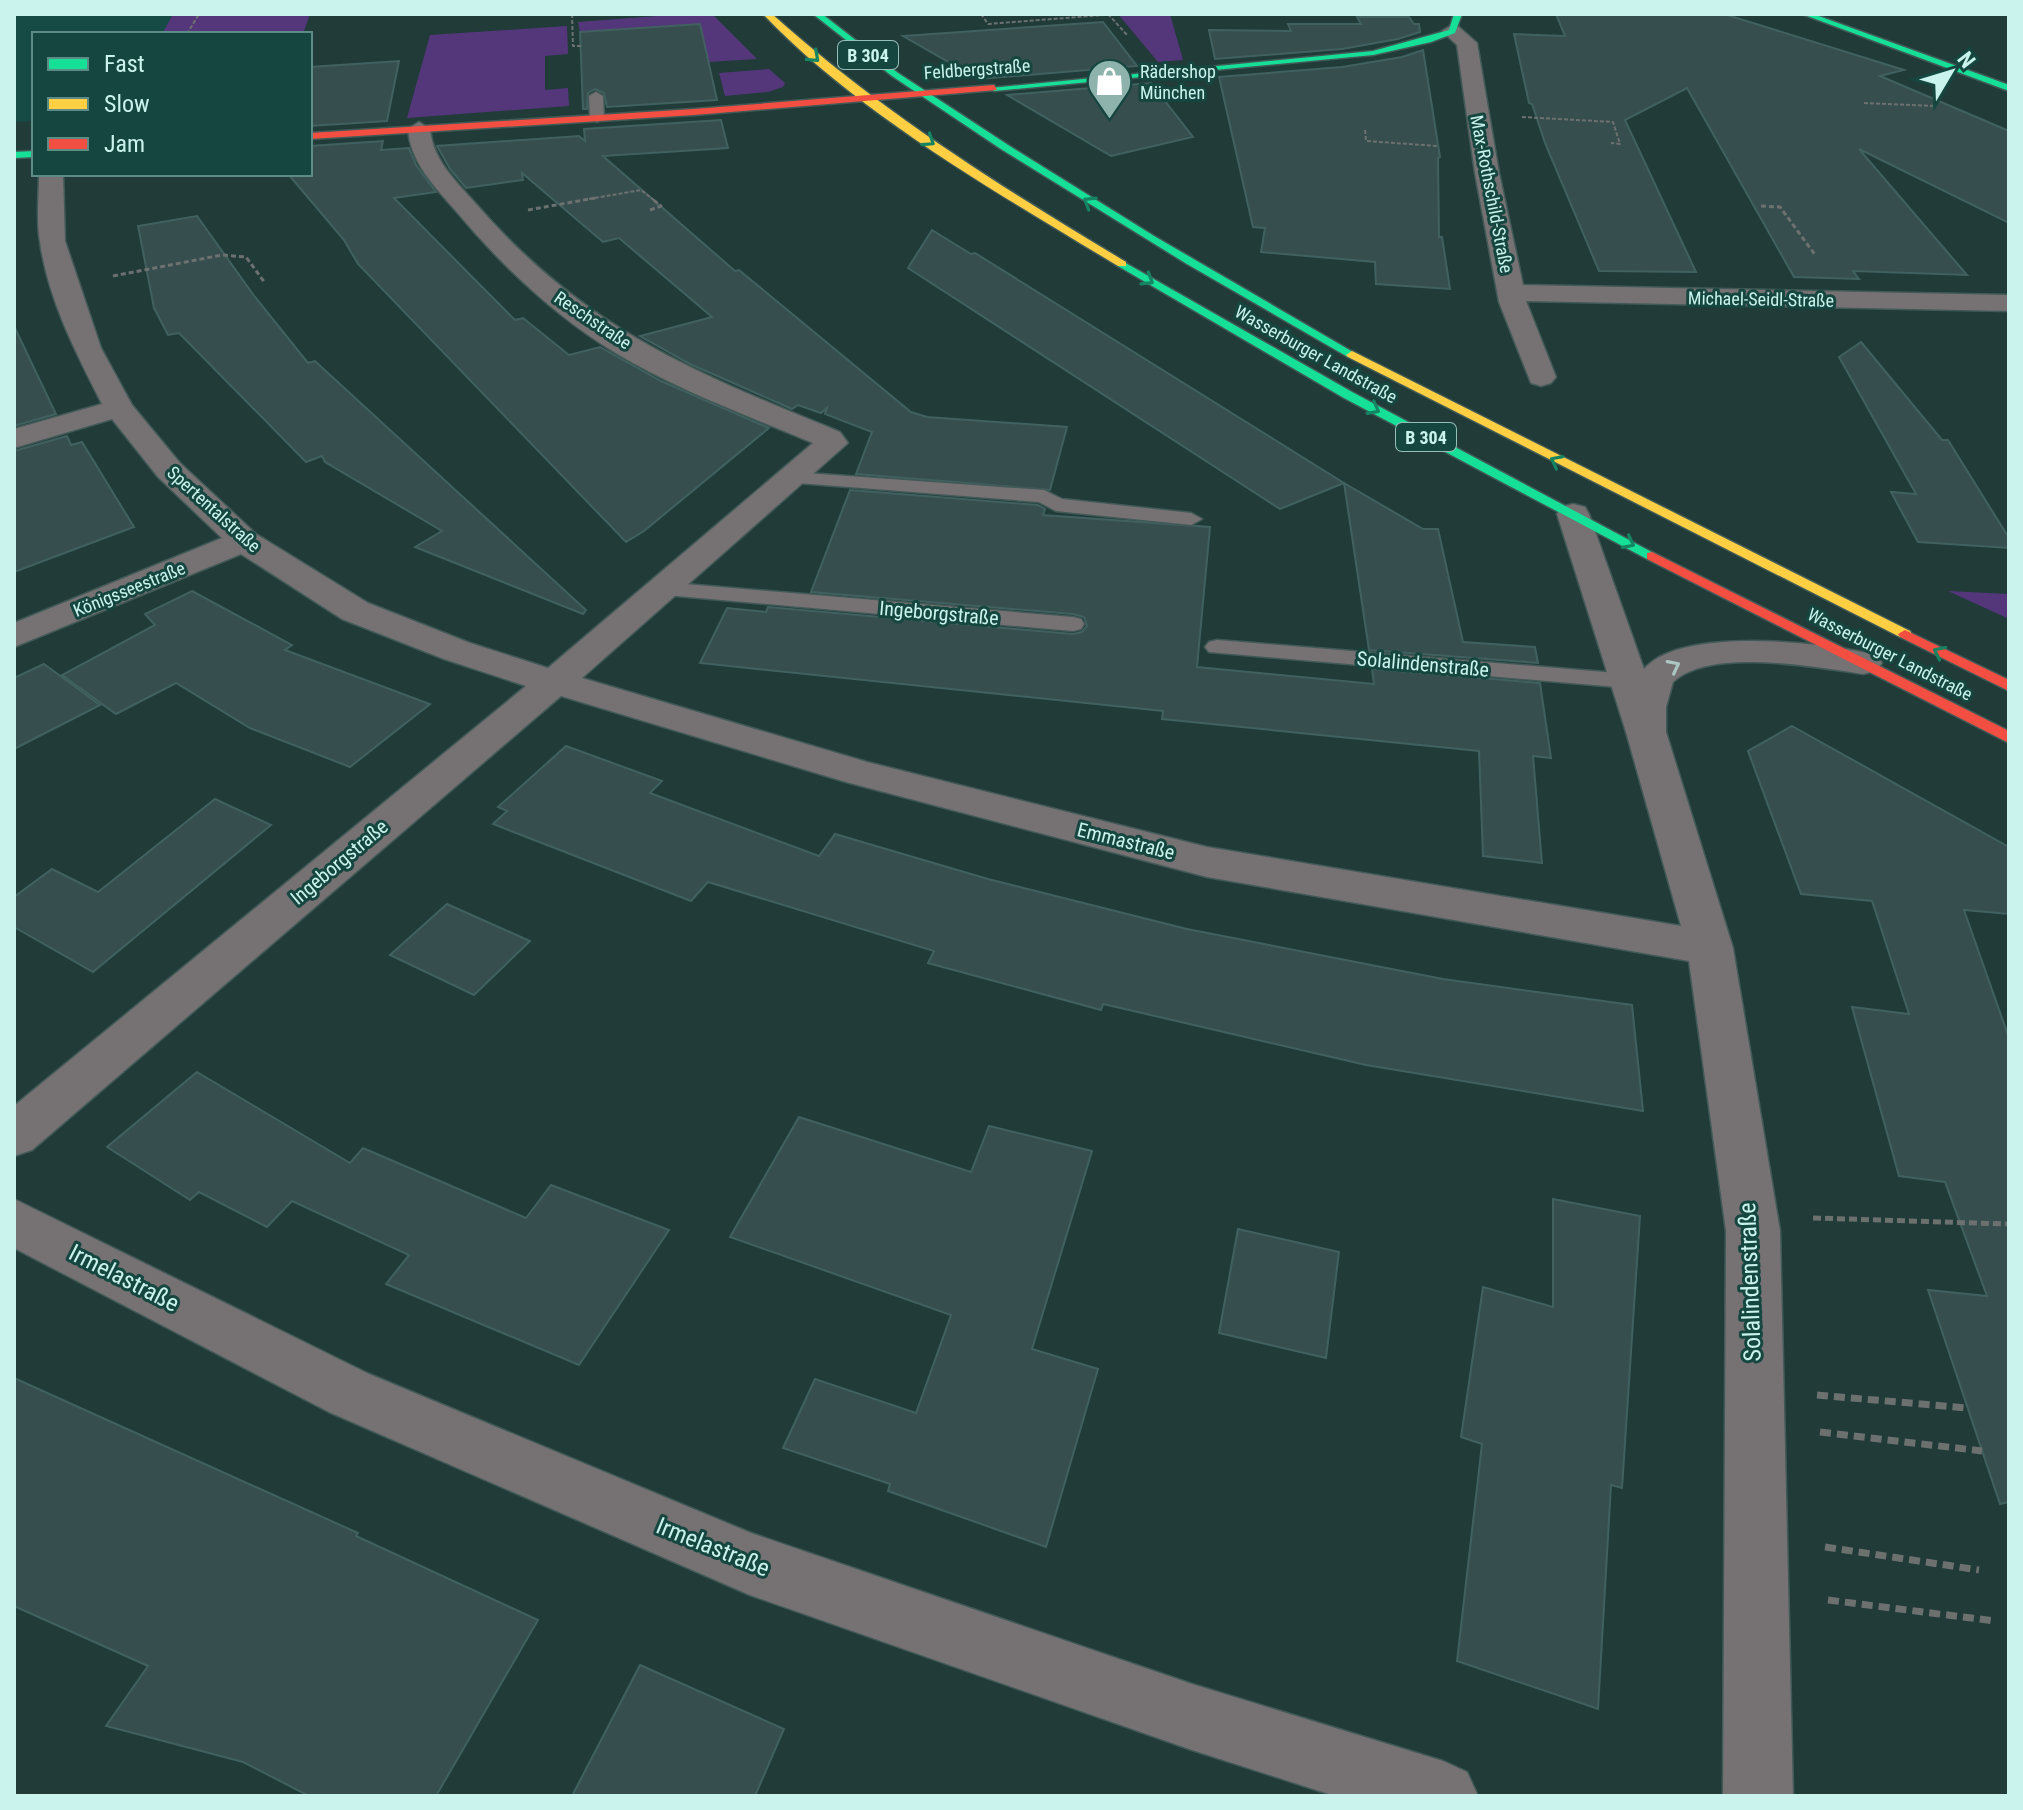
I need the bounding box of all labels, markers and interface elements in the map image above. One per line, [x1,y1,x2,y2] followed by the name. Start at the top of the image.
[32,32,312,176] legend
[1911,32,1991,112] north arrow
[838,41,898,69] road number: B 304
[1952,47,1980,73] text: N
[805,48,820,62] one-way arrow
[104,50,145,78] text: Fast
[923,55,1031,83] street label: Feldbergstraße
[1085,57,1133,120] shop icon: Rädershop München
[1140,61,1216,103] place label: Rädershop München
[104,90,150,118] text: Slow
[1466,113,1518,275] street label: Max-Rothschild-Straße
[104,130,145,158] text: Jam
[920,132,934,147] one-way arrow
[1083,196,1098,212] one-way arrow
[1139,271,1154,286] one-way arrow
[551,287,635,353] street label: Reschstraße
[1688,287,1834,311] street label: Michael-Seidl-Straße
[1231,301,1401,407] street label: Wasserburger Landstraße
[1366,400,1380,415] one-way arrow
[1396,423,1456,451] road number: B 304
[1550,455,1565,470] one-way arrow
[163,462,265,556] street label: Spertentalstraße
[1621,533,1636,548] one-way arrow
[70,557,188,621] street label: Königsseestraße
[878,596,1000,630] street label: Ingeborgstraße
[1804,603,1976,705] street label: Wasserburger Landstraße
[1356,646,1490,682] street label: Solalindenstraße
[1933,646,1947,662] one-way arrow
[1666,661,1681,676] one-way arrow
[285,814,393,910] street label: Ingeborgstraße
[1075,817,1177,865] street label: Emmastraße
[1733,1202,1767,1362] street label: Solalindenstraße
[64,1238,184,1318] street label: Irmelastraße
[652,1512,774,1582] street label: Irmelastraße

